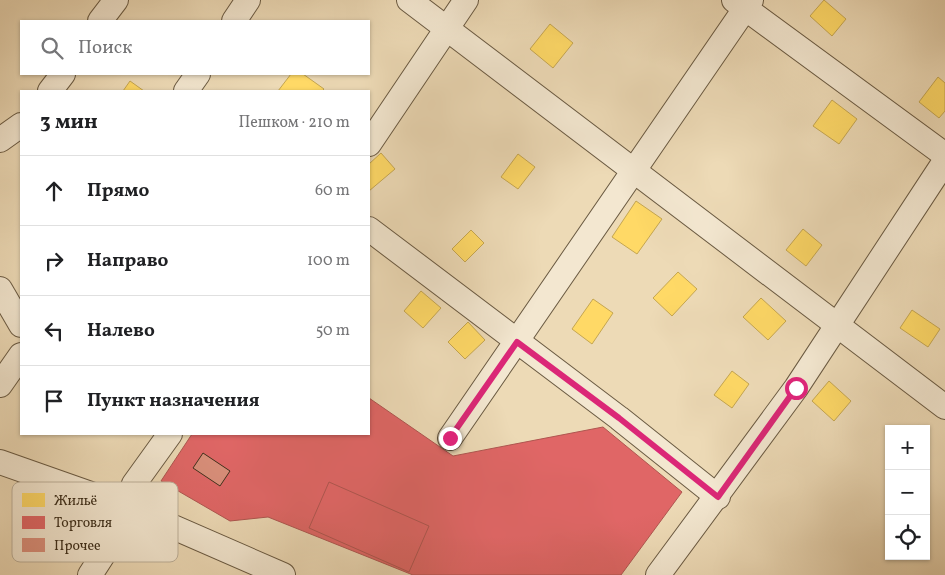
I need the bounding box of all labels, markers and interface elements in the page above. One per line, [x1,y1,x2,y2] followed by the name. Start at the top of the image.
[20,20,370,75] search box
[38,34,66,62] icon: search
[78,35,132,61] text: Поиск
[40,108,98,137] text: 3 мин
[238,112,350,134] text: Пешком · 210 m
[40,177,68,205] icon: ahead
[87,178,149,204] text: Прямо
[315,180,350,202] text: 60 m
[40,247,68,275] icon: right
[87,248,169,274] text: Направо
[307,250,350,272] text: 100 m
[40,317,68,345] icon: left
[87,318,155,344] text: Налево
[316,320,350,342] text: 50 m
[785,377,808,400] route start
[40,387,68,415] icon: arrive
[87,388,260,414] text: Пункт назначения
[885,425,930,560] map controls
[885,425,930,470] button: +
[439,427,462,450] route end
[885,470,930,515] button: −
[12,482,178,562] legend
[54,492,98,511] text: Жильё
[54,514,112,533] text: Торговля
[885,515,930,560] button: locate
[54,537,101,556] text: Прочее

